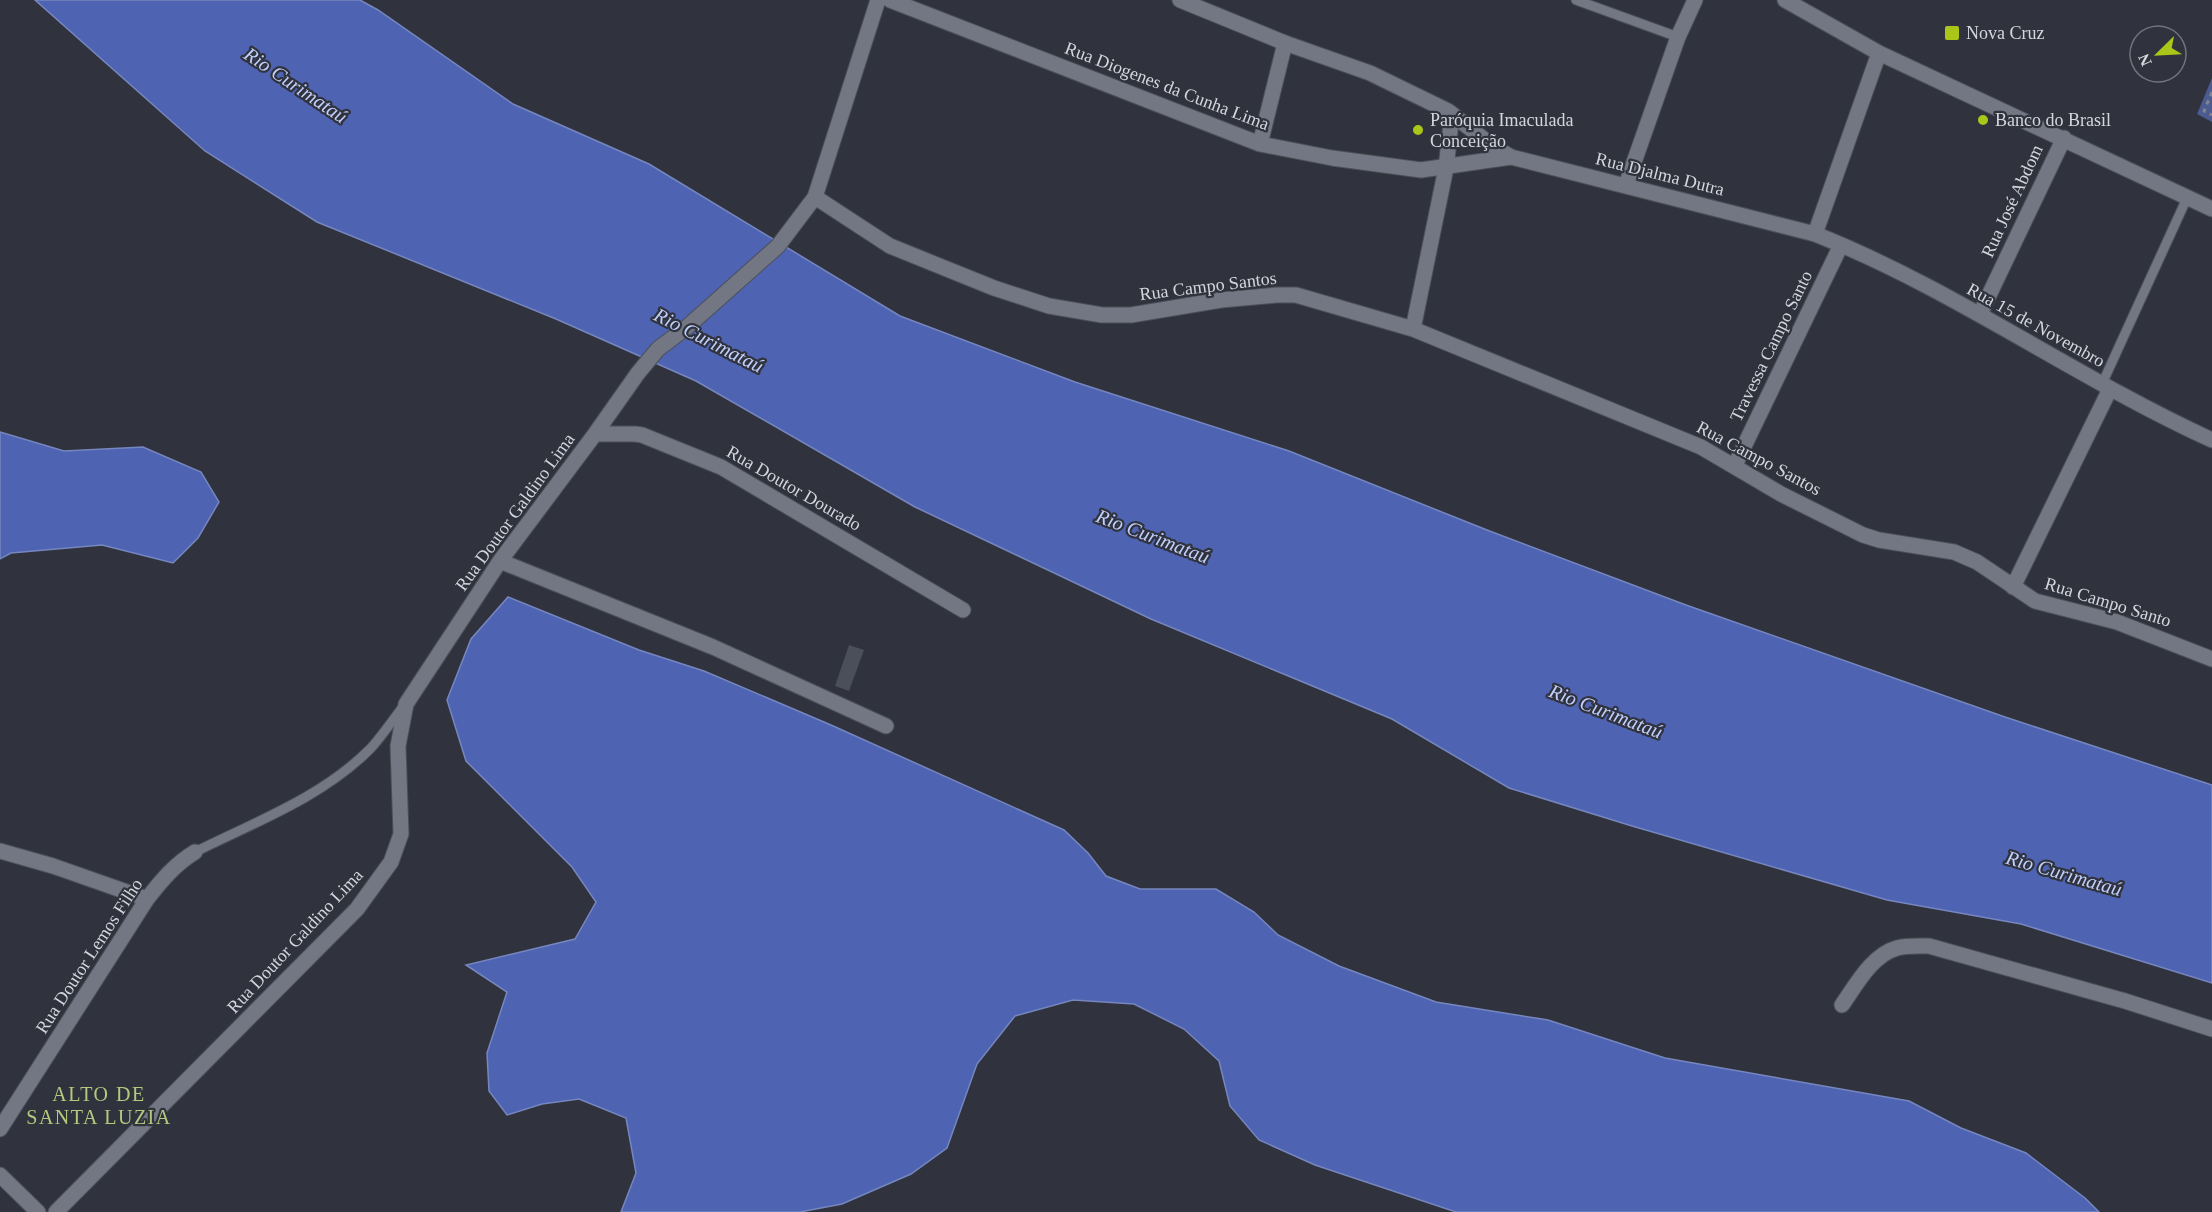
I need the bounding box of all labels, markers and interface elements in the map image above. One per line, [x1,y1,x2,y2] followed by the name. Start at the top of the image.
[1966,23,2044,43] place label: Nova Cruz
[1943,24,1961,42] marker: Nova Cruz
[2128,24,2188,84] north arrow
[1062,38,1272,134] street label: Rua Diogenes da Cunha Lima
[240,42,352,128] water label: Rio Curimataú
[2134,51,2155,69] text: N
[1430,110,1573,151] place label: Paróquia Imaculada Conceição
[1995,110,2111,130] place label: Banco do Brasil
[1976,113,1990,127] marker: Banco do Brasil
[1411,123,1425,137] marker: Paróquia Imaculada Conceição
[1977,141,2047,261] street label: Rua José Abdom
[1594,148,1726,200] street label: Rua Djalma Dutra
[1726,267,1816,425] street label: Travessa Campo Santo
[1138,268,1278,304] street label: Rua Campo Santos
[1964,279,2108,371] street label: Rua 15 de Novembro
[650,303,767,377] water label: Rio Curimataú
[1693,417,1825,499] street label: Rua Campo Santos
[451,429,579,595] street label: Rua Doutor Galdino Lima
[723,441,865,535] street label: Rua Doutor Dourado
[1092,504,1213,568] water label: Rio Curimataú
[2042,573,2174,631] street label: Rua Campo Santo
[1545,679,1666,743] water label: Rio Curimataú
[2003,846,2124,900] water label: Rio Curimataú
[223,865,367,1017] street label: Rua Doutor Galdino Lima
[31,875,147,1037] street label: Rua Doutor Lemos Filho
[26,1083,172,1128] district label: ALTO DE SANTA LUZIA

